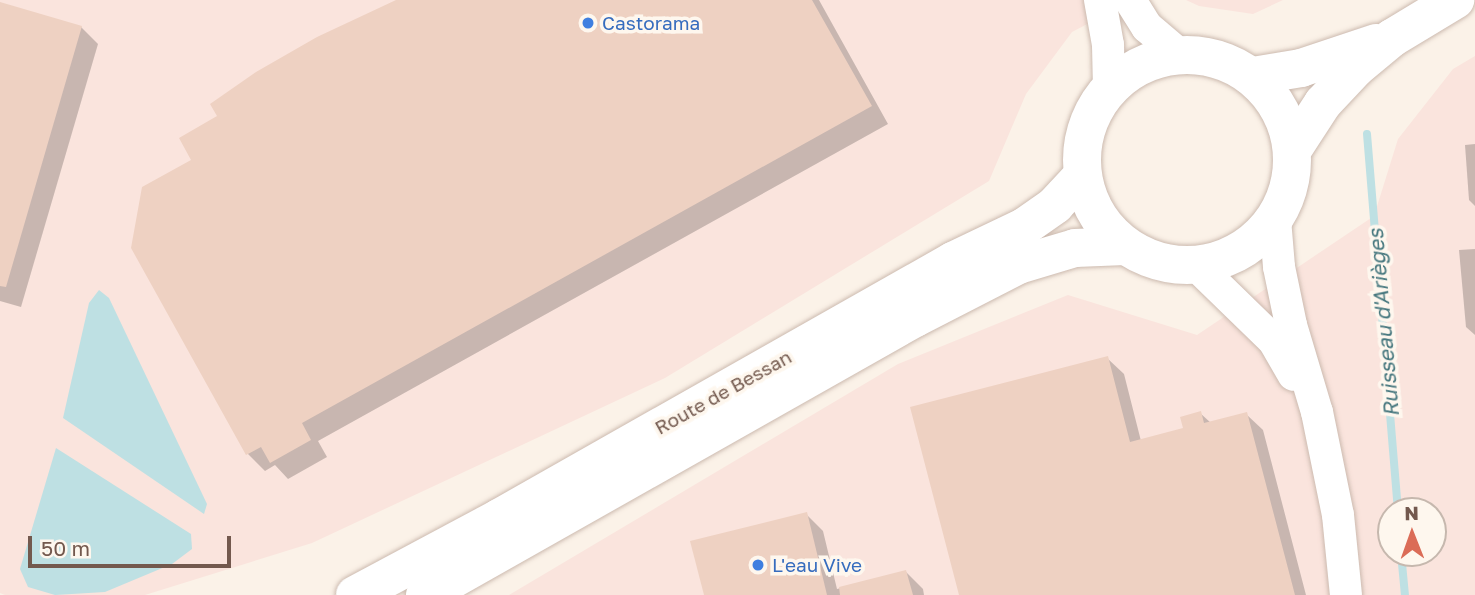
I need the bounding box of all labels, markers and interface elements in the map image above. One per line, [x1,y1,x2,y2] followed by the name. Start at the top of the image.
[602,12,700,34] place label: Castorama
[580,15,596,31] marker: Castorama
[1362,228,1404,418] water label: Ruisseau d'Arièges
[651,345,795,439] street label: Route de Bessan
[1377,497,1447,567] north arrow
[1404,501,1419,524] text: N
[32,522,234,566] scale bar
[41,535,90,561] text: 50 m
[772,554,862,576] place label: L'eau Vive
[750,557,766,573] marker: L'eau Vive

